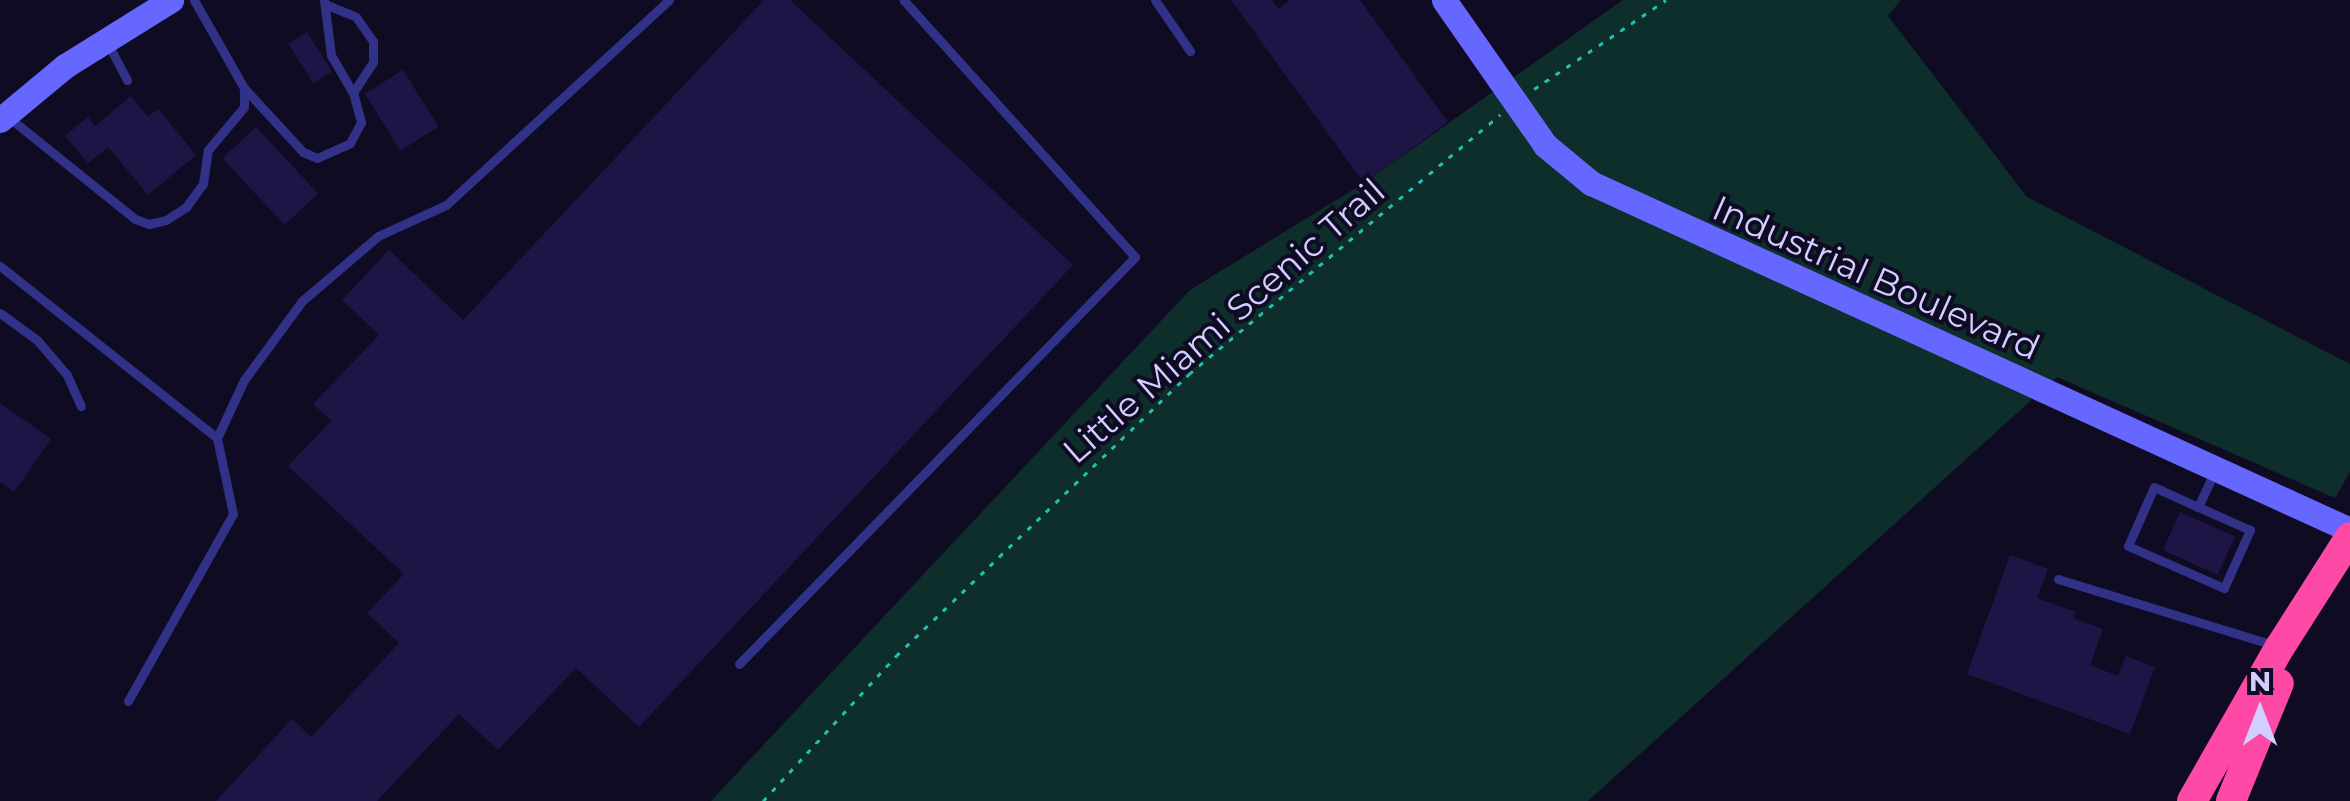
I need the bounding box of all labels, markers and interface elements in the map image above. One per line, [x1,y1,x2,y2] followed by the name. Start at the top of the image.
[1055,170,1393,472] street label: Little Miami Scenic Trail
[1706,187,2046,369] street label: Industrial Boulevard
[2210,661,2310,761] north arrow
[2249,664,2271,698] text: N

